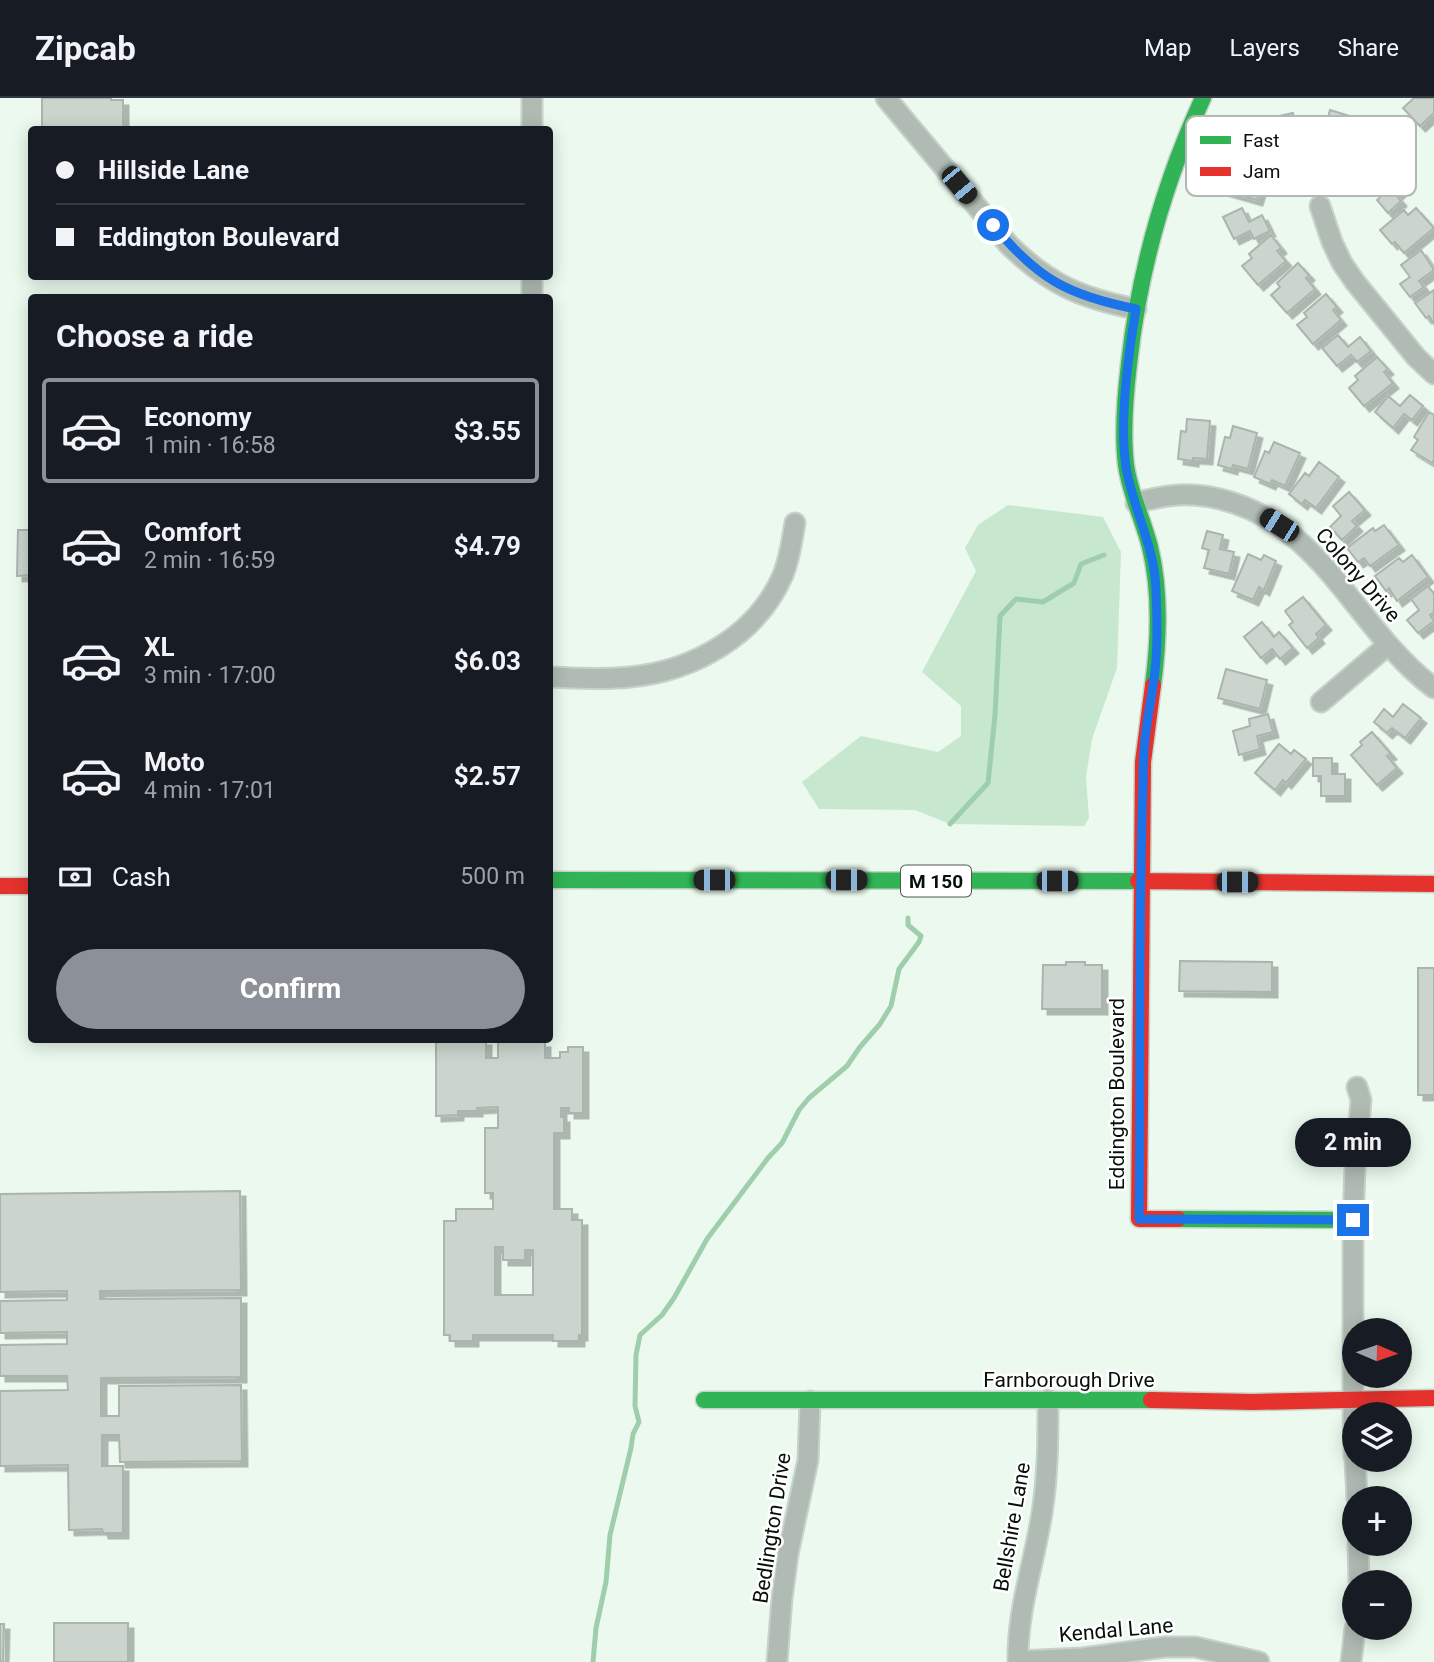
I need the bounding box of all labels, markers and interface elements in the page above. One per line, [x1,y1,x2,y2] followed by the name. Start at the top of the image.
[35,29,136,68] text: Zipcab
[1144,34,1192,62] text: Map
[1230,34,1300,62] text: Layers
[1338,34,1399,62] text: Share
[1186,116,1416,196] legend
[1243,129,1280,152] text: Fast
[98,155,249,185] text: Hillside Lane
[1243,160,1280,183] text: Jam
[938,162,981,208] car
[977,209,1009,241] route start
[98,222,340,252] text: Eddington Boulevard
[56,317,253,355] text: Choose a ride
[60,399,123,462] icon: car
[144,402,251,432] text: Economy
[454,416,521,446] text: $3.55
[144,432,276,459] text: 1 min · 16:58
[1256,505,1303,545] car
[60,514,123,577] icon: car
[144,517,241,547] text: Comfort
[1311,523,1405,627] street label: Colony Drive
[454,531,521,561] text: $4.79
[144,547,276,574] text: 2 min · 16:59
[60,629,123,692] icon: car
[144,632,175,662] text: XL
[454,646,521,676] text: $6.03
[144,662,276,689] text: 3 min · 17:00
[60,744,123,807] icon: car
[144,747,205,777] text: Moto
[454,761,521,791] text: $2.57
[144,777,276,804] text: 4 min · 17:01
[56,858,94,896] icon: cash
[112,862,171,892] text: Cash
[460,863,525,890] text: 500 m
[901,866,971,896] road number: M 150
[694,870,736,891] car
[826,870,868,891] car
[1037,871,1079,892] car
[1217,872,1259,893] car
[56,949,525,1029] button: Confirm
[1105,998,1129,1190] street label: Eddington Boulevard
[1295,1118,1411,1168] callout: 2 min
[1324,1129,1382,1156] text: 2 min
[1337,1204,1369,1236] route end
[1342,1318,1412,1388] north arrow
[1342,1318,1412,1640] map controls
[983,1368,1155,1392] street label: Farnborough Drive
[1342,1402,1412,1472] button: layers
[748,1451,796,1605] street label: Bedlington Drive
[989,1461,1035,1593] street label: Bellshire Lane
[1342,1486,1412,1556] button: +
[1342,1570,1412,1640] button: −
[1058,1613,1174,1647] street label: Kendal Lane

